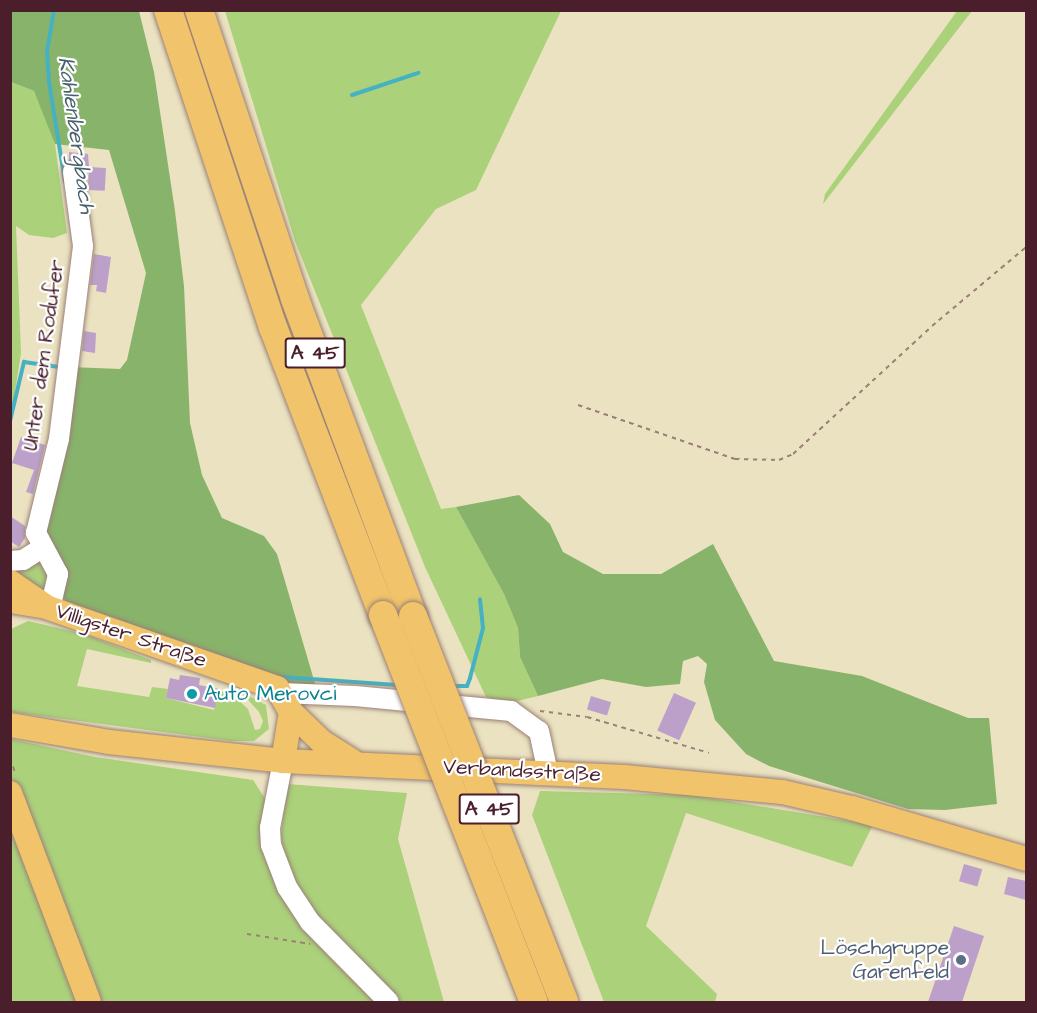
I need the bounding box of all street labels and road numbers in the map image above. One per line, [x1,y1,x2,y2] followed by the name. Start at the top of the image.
[18,258,70,452] street label: Unter dem Rodufer
[284,336,346,370] road number: A 45
[52,598,210,674] street label: Villigster Straße
[442,754,602,788] street label: Verbandsstraße
[458,792,520,826] road number: A 45

